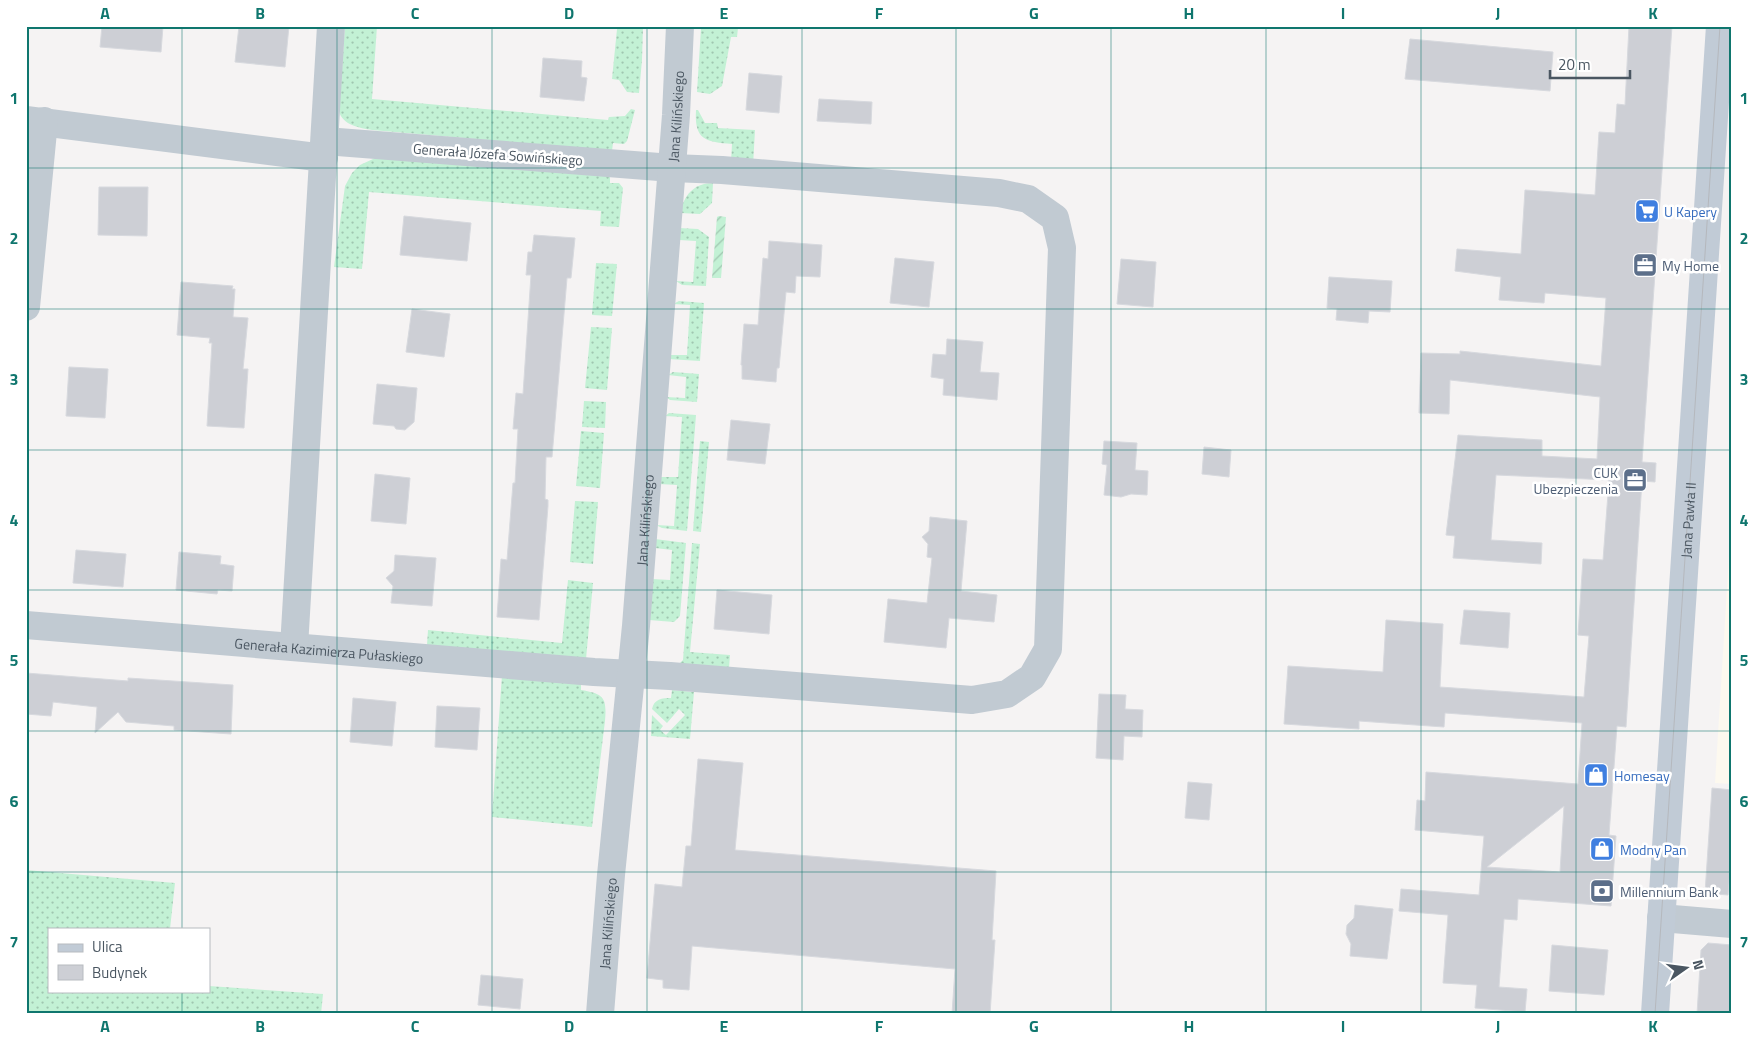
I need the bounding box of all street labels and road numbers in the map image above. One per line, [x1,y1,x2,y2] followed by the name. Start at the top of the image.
[662,70,688,163] street label: Jana Kilińskiego
[412,138,584,170] street label: Generała Józefa Sowińskiego
[630,474,658,566] street label: Jana Kilińskiego
[1675,481,1700,559] street label: Jana Pawła II
[234,632,424,668] street label: Generała Kazimierza Pułaskiego
[593,877,621,970] street label: Jana Kilińskiego

